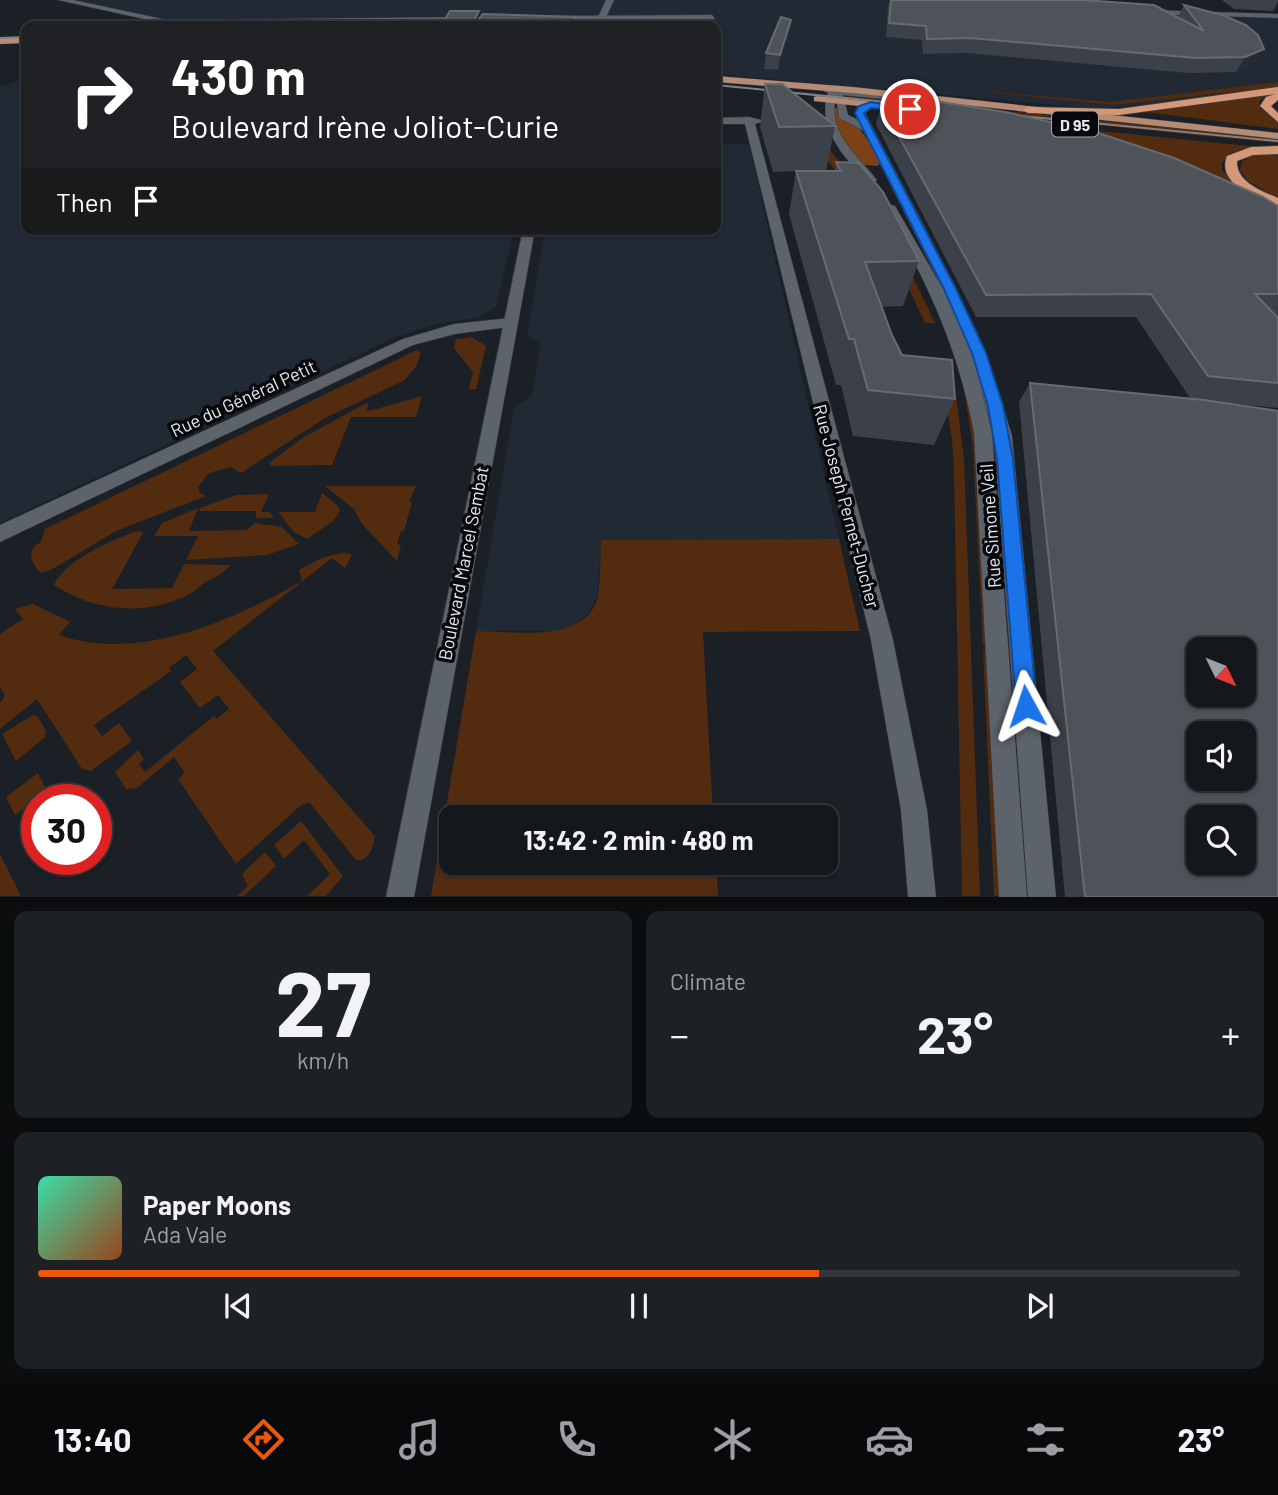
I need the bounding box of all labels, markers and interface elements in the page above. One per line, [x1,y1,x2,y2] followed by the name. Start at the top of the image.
[171,46,306,105] text: 430 m
[56,49,147,140] icon: right
[880,79,940,139] pin
[891,90,929,128] icon: arrive
[171,106,559,144] text: Boulevard Irène Joliot-Curie
[1052,112,1098,136] road number: D 95
[127,182,165,220] icon: arrive
[56,186,113,217] text: Then
[167,355,319,441] street label: Rue du Général Petit
[809,402,885,611] street label: Rue Joseph Pernet-Ducher
[975,463,1005,589] street label: Rue Simone Veil
[433,464,493,662] street label: Boulevard Marcel Sembat
[1186,637,1256,707] north arrow
[1186,637,1256,875] map controls
[989,669,1063,743] position arrow
[1186,721,1256,791] button: sound
[21,784,112,875] speed limit sign: 30
[1186,805,1256,875] button: search
[524,824,753,855] text: 13:42 · 2 min · 480 m
[275,946,371,1055] text: 27
[670,967,746,995] text: Climate
[917,1002,993,1064] text: 23°
[670,1011,689,1057] text: −
[1221,1011,1240,1057] text: +
[297,1046,349,1074] text: km/h
[143,1189,291,1220] text: Paper Moons
[143,1220,227,1248] text: Ada Vale
[219,1287,257,1325] icon: previous
[620,1287,658,1325] icon: pause
[1021,1287,1059,1325] icon: next
[239,1415,288,1464] icon: directions
[395,1415,444,1464] icon: music
[552,1415,601,1464] icon: phone
[708,1415,757,1464] icon: climate
[865,1415,914,1464] icon: car
[1021,1415,1070,1464] icon: filters
[54,1420,132,1458] text: 13:40
[1177,1420,1224,1458] text: 23°

